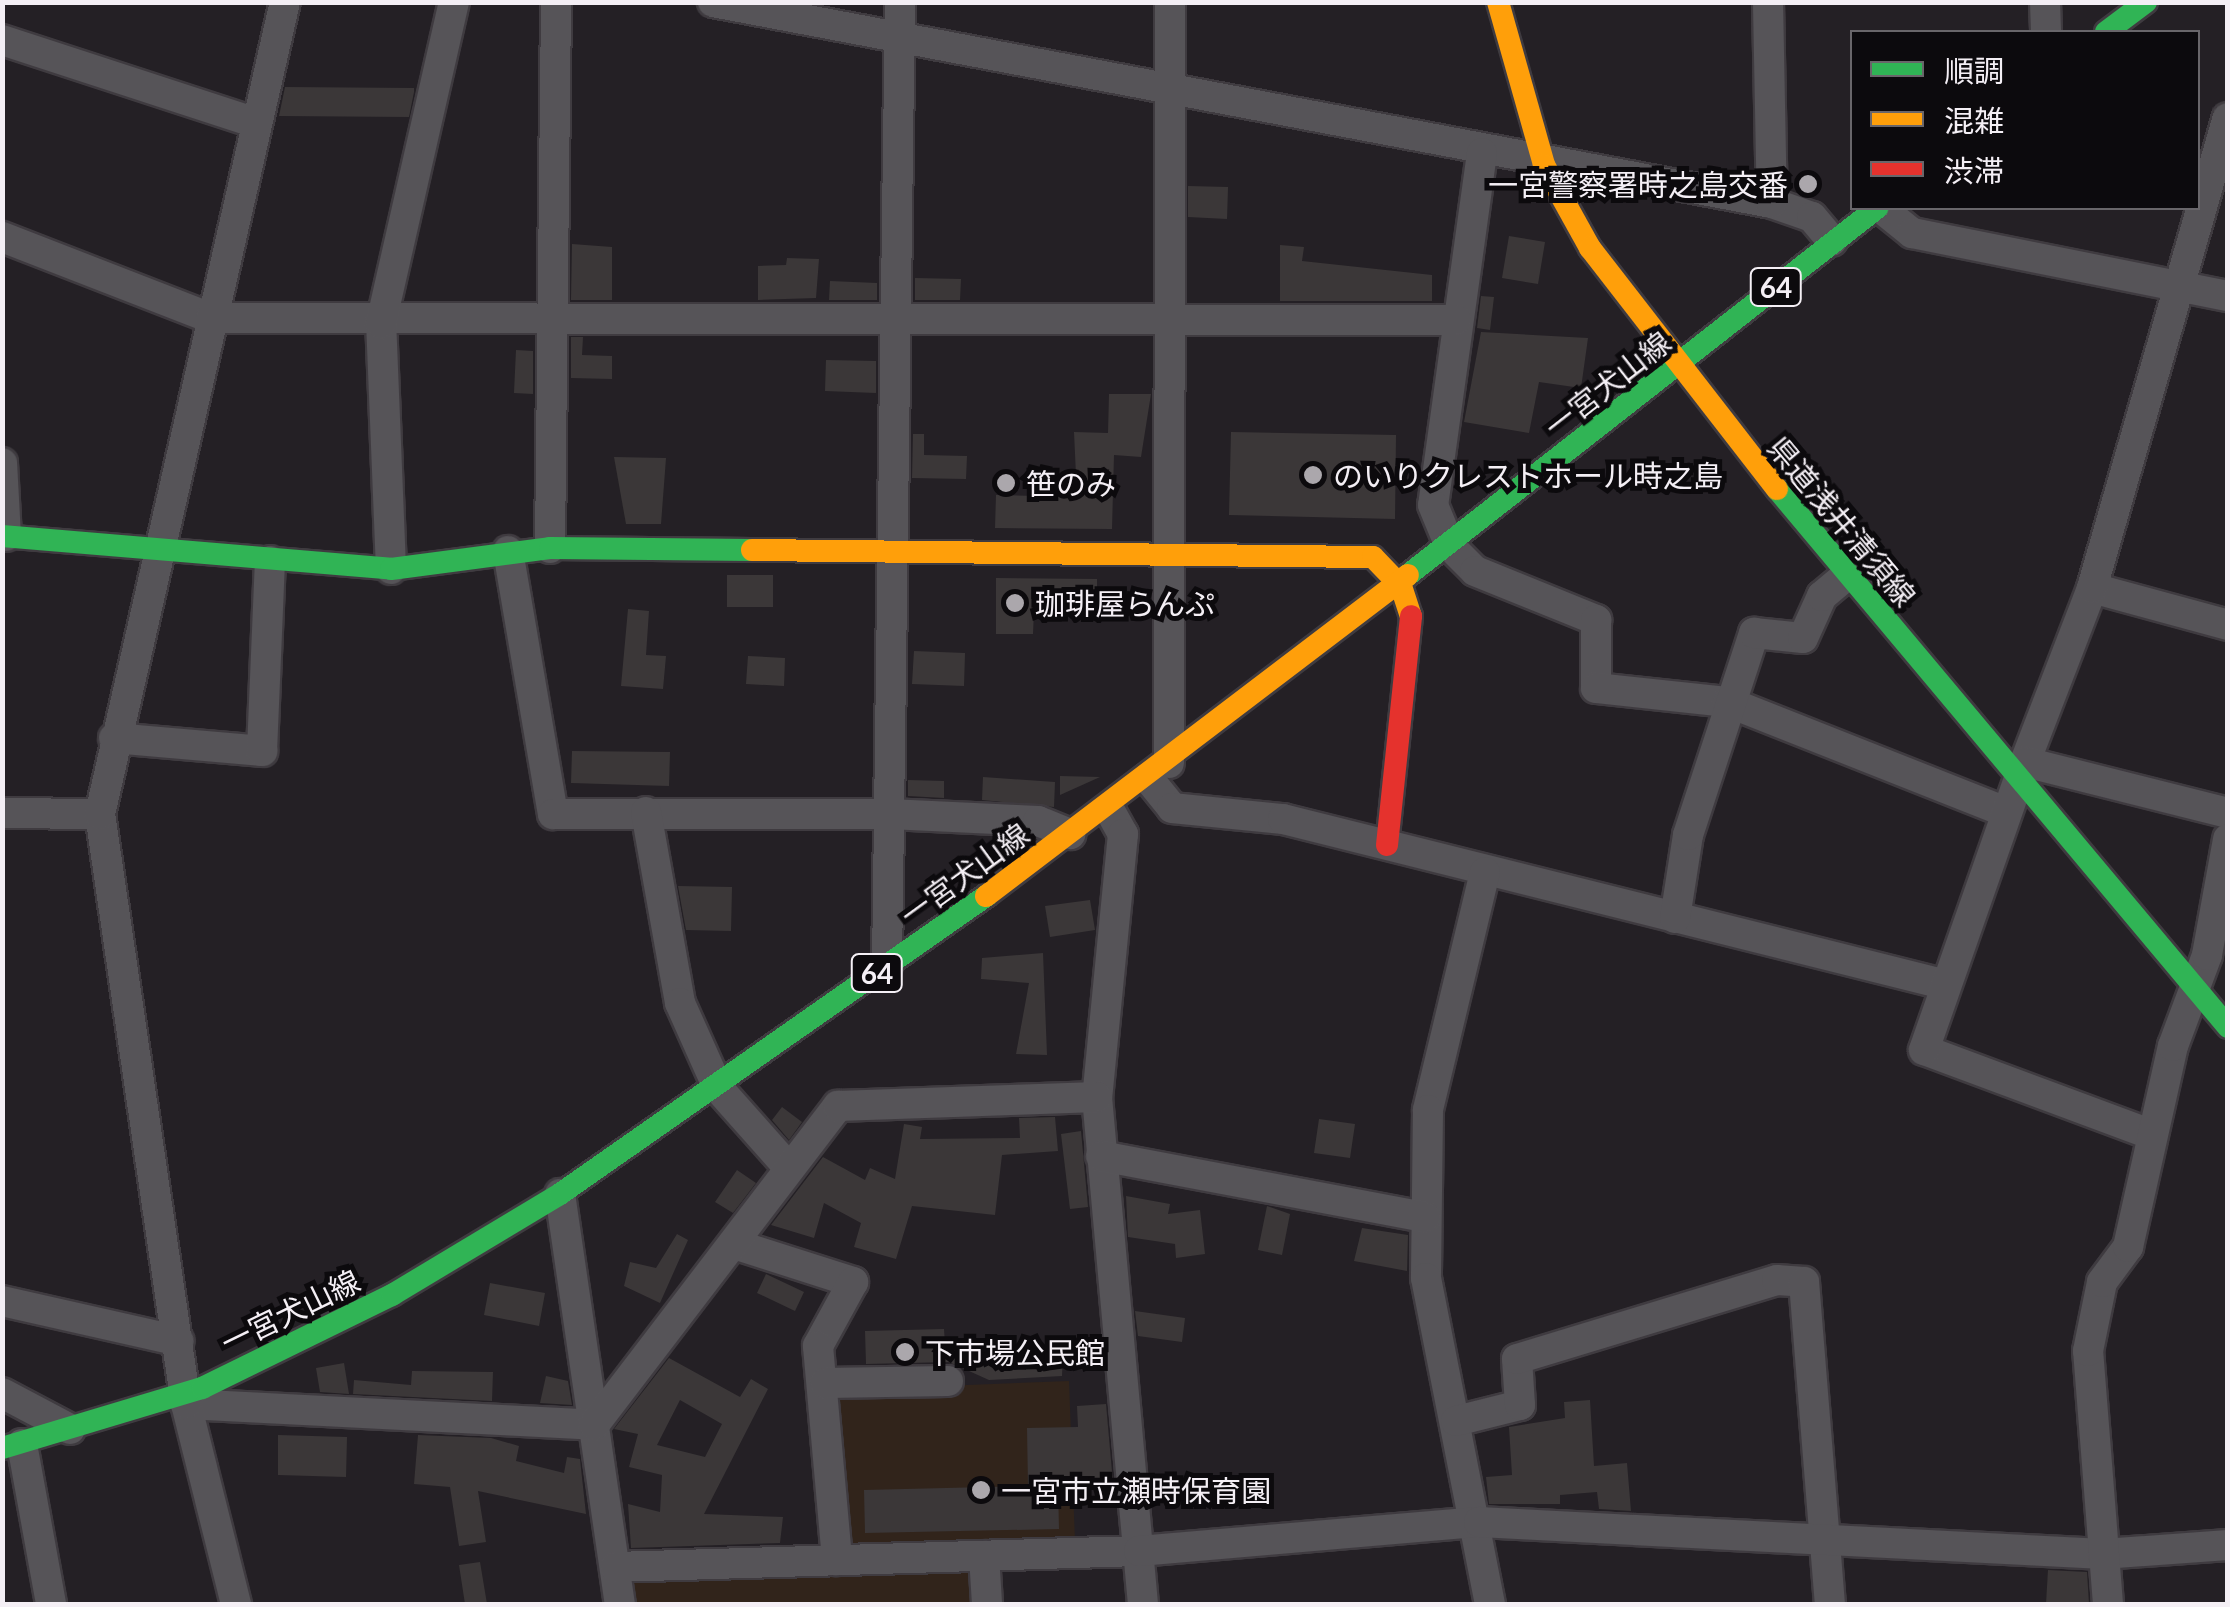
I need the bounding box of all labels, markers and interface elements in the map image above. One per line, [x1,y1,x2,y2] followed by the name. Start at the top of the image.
[1850,30,2200,210] legend
[1944,52,2004,88] text: 順調
[1944,102,2004,138] text: 混雑
[1944,152,2004,188] text: 渋滞
[1488,166,1788,202] place label: 一宮警察署時之島交番
[1797,173,1819,195] marker: 一宮警察署時之島交番
[1748,264,1804,310] road number: 64
[1537,324,1677,444] street label: 一宮犬山線
[1761,429,1923,613] street label: 県道浅井清須線
[1333,457,1723,493] place label: のいりクレストホール時之島
[1302,464,1324,486] marker: のいりクレストホール時之島
[1026,465,1116,501] place label: 笹のみ
[995,472,1017,494] marker: 笹のみ
[1035,585,1215,621] place label: 珈琲屋らんぷ
[1004,592,1026,614] marker: 珈琲屋らんぷ
[893,815,1035,933] street label: 一宮犬山線
[850,950,904,996] road number: 64
[215,1262,365,1360] street label: 一宮犬山線
[925,1334,1105,1370] place label: 下市場公民館
[894,1341,916,1363] marker: 下市場公民館
[1001,1472,1271,1508] place label: 一宮市立瀬時保育園
[970,1479,992,1501] marker: 一宮市立瀬時保育園

